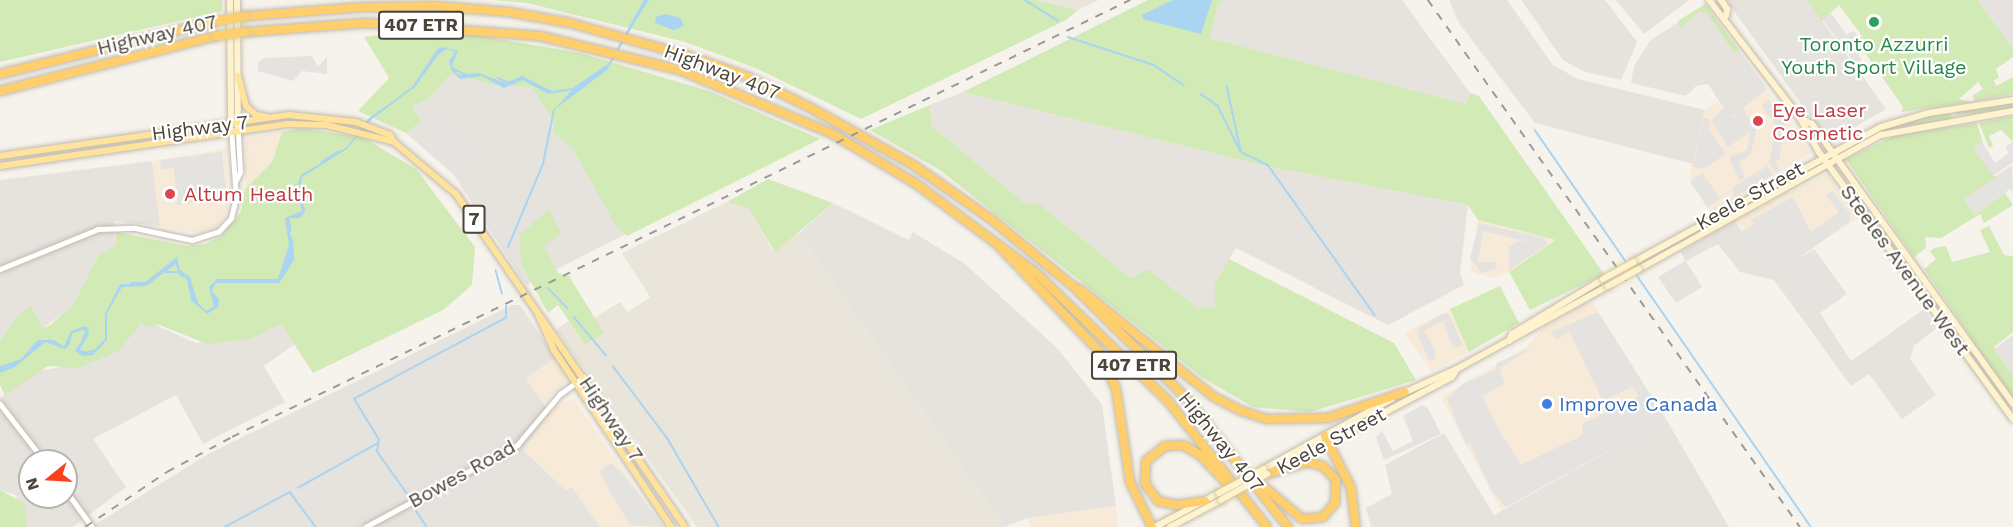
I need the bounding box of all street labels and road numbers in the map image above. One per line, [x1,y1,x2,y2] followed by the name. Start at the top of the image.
[95,10,219,60] street label: Highway 407
[378,10,464,40] road number: 407 ETR
[660,39,784,105] street label: Highway 407
[150,110,250,146] street label: Highway 7
[1692,156,1808,236] street label: Keele Street
[1835,180,1975,360] street label: Steeles Avenue West
[462,204,486,234] road number: 7
[1090,350,1178,380] road number: 407 ETR
[574,371,648,467] street label: Highway 7
[1173,387,1269,497] street label: Highway 407
[1272,402,1390,480] street label: Keele Street
[404,435,520,513] street label: Bowes Road

